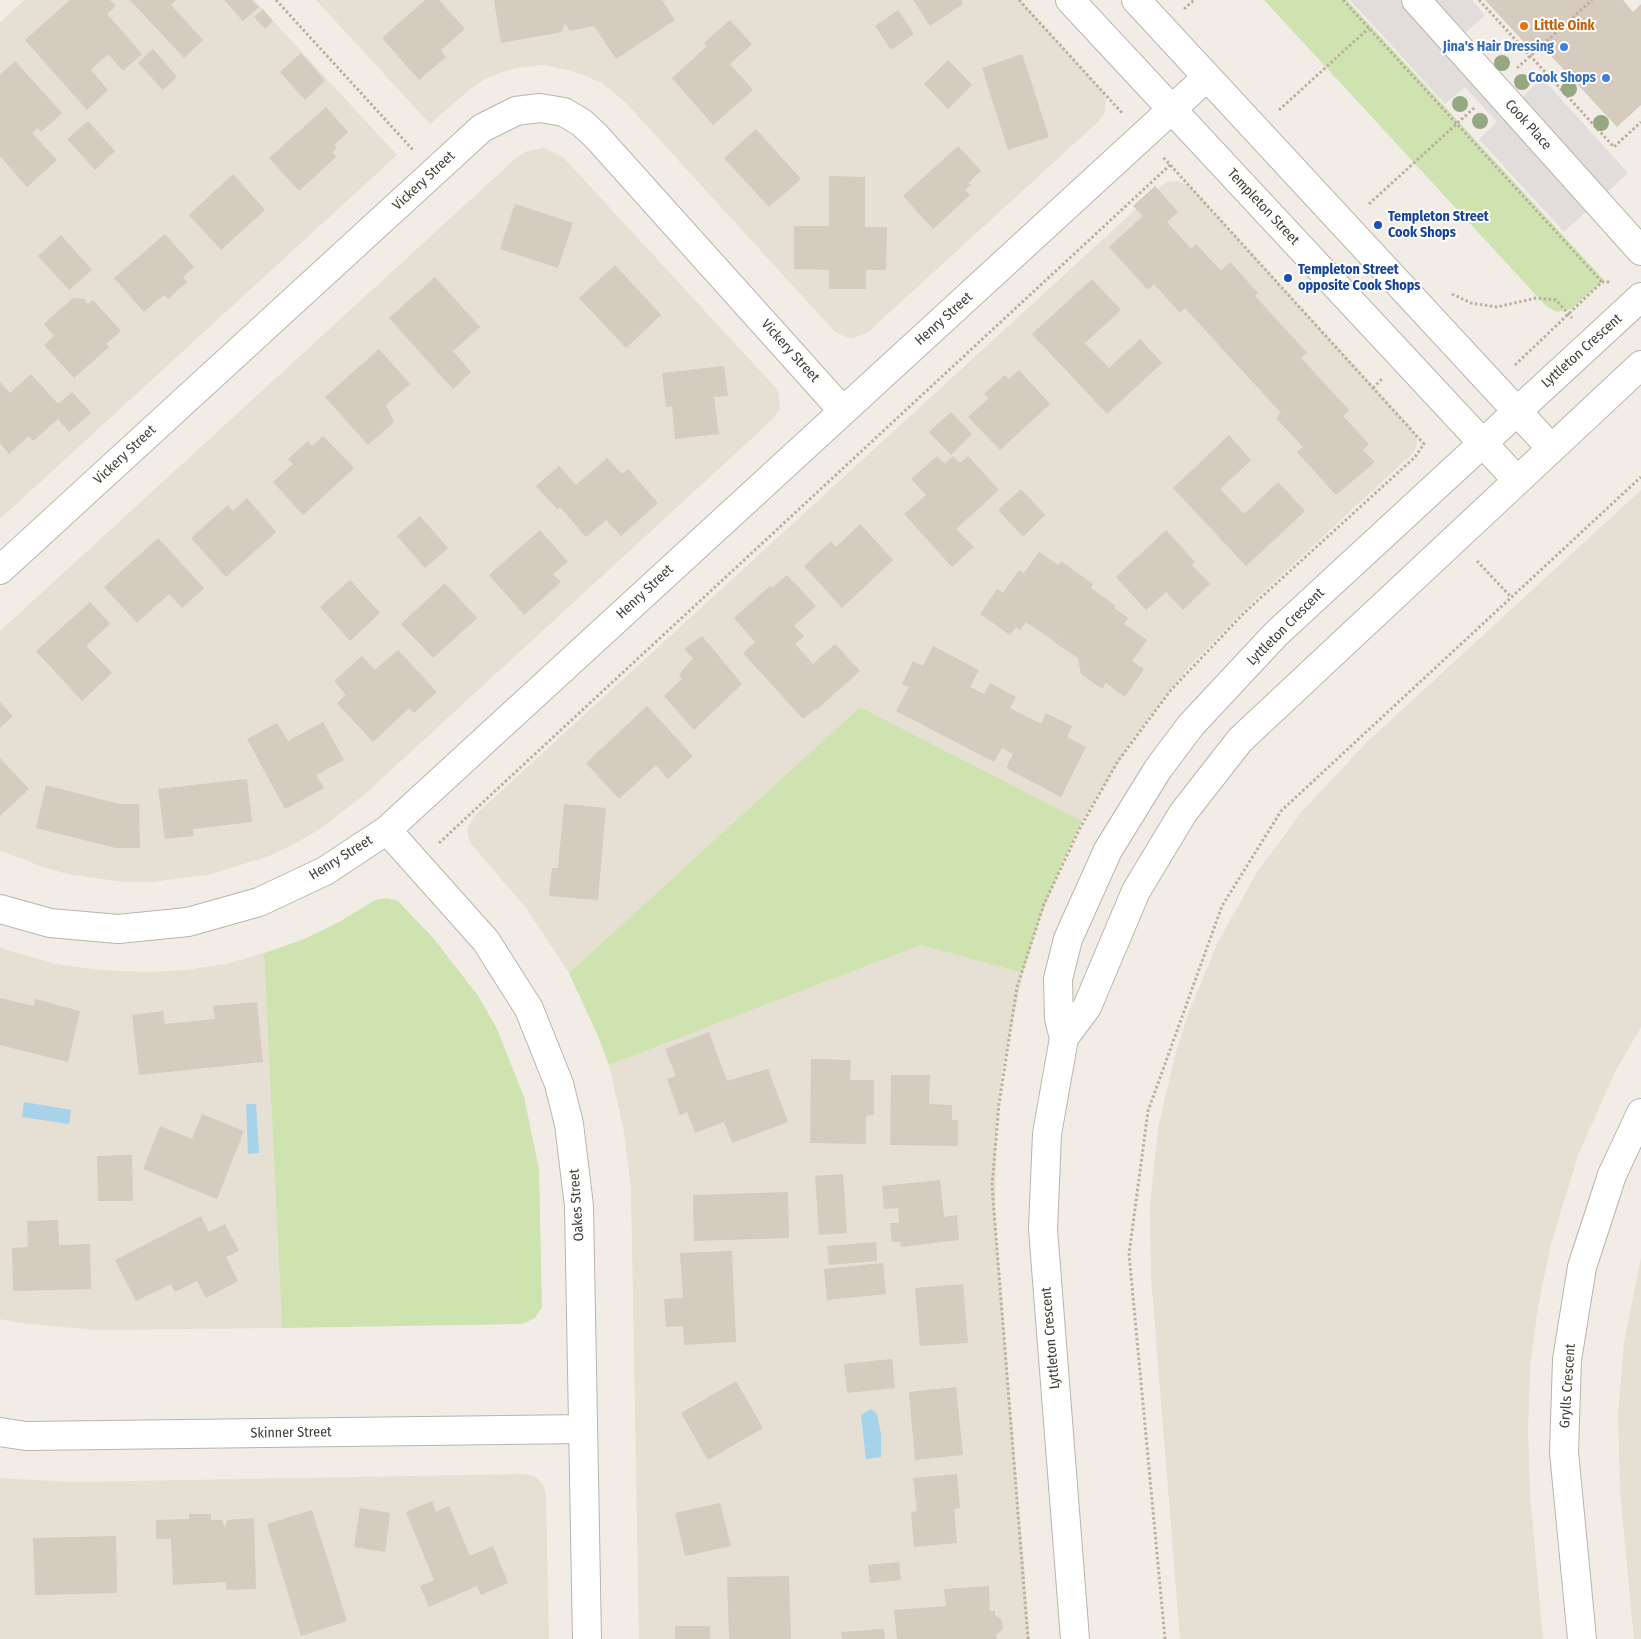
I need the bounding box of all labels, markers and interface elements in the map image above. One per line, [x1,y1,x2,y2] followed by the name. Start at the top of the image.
[1534,18,1595,34] place label: Little Oink
[1518,20,1530,32] marker: Little Oink
[1443,39,1554,55] place label: Jina's Hair Dressing
[1558,41,1570,53] marker: Jina's Hair Dressing
[1528,70,1596,86] place label: Cook Shops
[1600,72,1612,84] marker: Cook Shops
[1501,96,1555,154] street label: Cook Place
[389,148,459,214] street label: Vickery Street
[1223,165,1303,249] street label: Templeton Street
[1388,209,1489,242] place label: Templeton Street Cook Shops
[1372,219,1384,231] marker: Templeton Street Cook Shops
[1298,262,1420,294] place label: Templeton Street opposite Cook Shops
[1282,272,1294,284] marker: Templeton Street opposite Cook Shops
[912,289,976,349] street label: Henry Street
[1538,311,1626,391] street label: Lyttleton Crescent
[757,316,823,386] street label: Vickery Street
[90,422,160,488] street label: Vickery Street
[613,561,677,623] street label: Henry Street
[1244,585,1328,669] street label: Lyttleton Crescent
[306,832,376,884] street label: Henry Street
[566,1168,588,1242] street label: Oakes Street
[1038,1286,1064,1390] street label: Lyttleton Crescent
[1557,1343,1579,1429] street label: Grylls Crescent
[250,1424,332,1442] street label: Skinner Street

